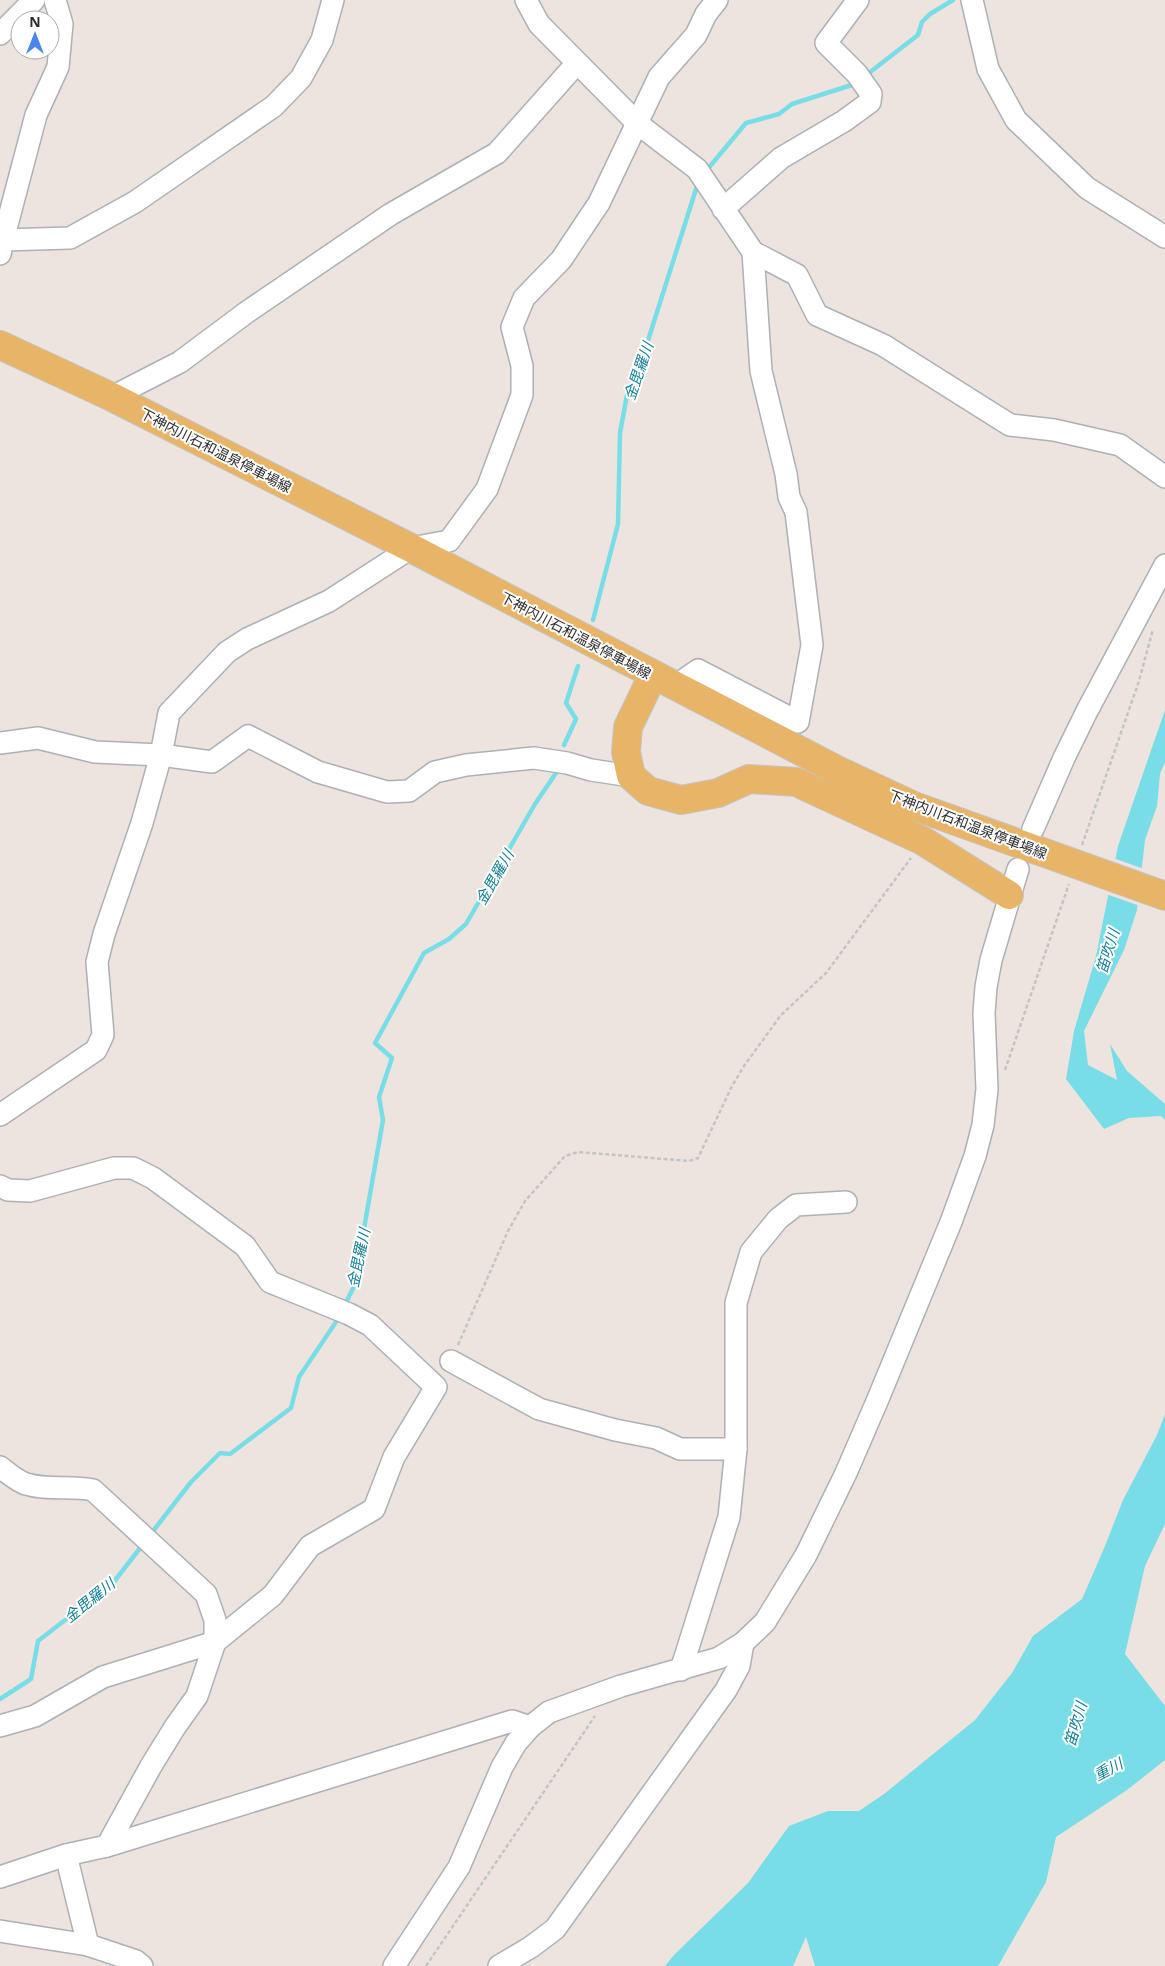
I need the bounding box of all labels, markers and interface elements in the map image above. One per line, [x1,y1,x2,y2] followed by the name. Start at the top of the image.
[10,10,60,60] north arrow
[29,12,41,31] text: N
[619,337,658,403] water label: 金毘羅川
[137,403,295,497] street label: 下神内川石和温泉停車場線
[497,587,655,683] street label: 下神内川石和温泉停車場線
[886,785,1050,863] street label: 下神内川石和温泉停車場線
[470,844,519,908] water label: 金毘羅川
[1091,925,1124,975] water label: 笛吹川
[342,1225,374,1289] water label: 金毘羅川
[59,1572,120,1627] water label: 金毘羅川
[1059,1698,1091,1748] water label: 笛吹川
[1090,1752,1128,1785] water label: 重川

